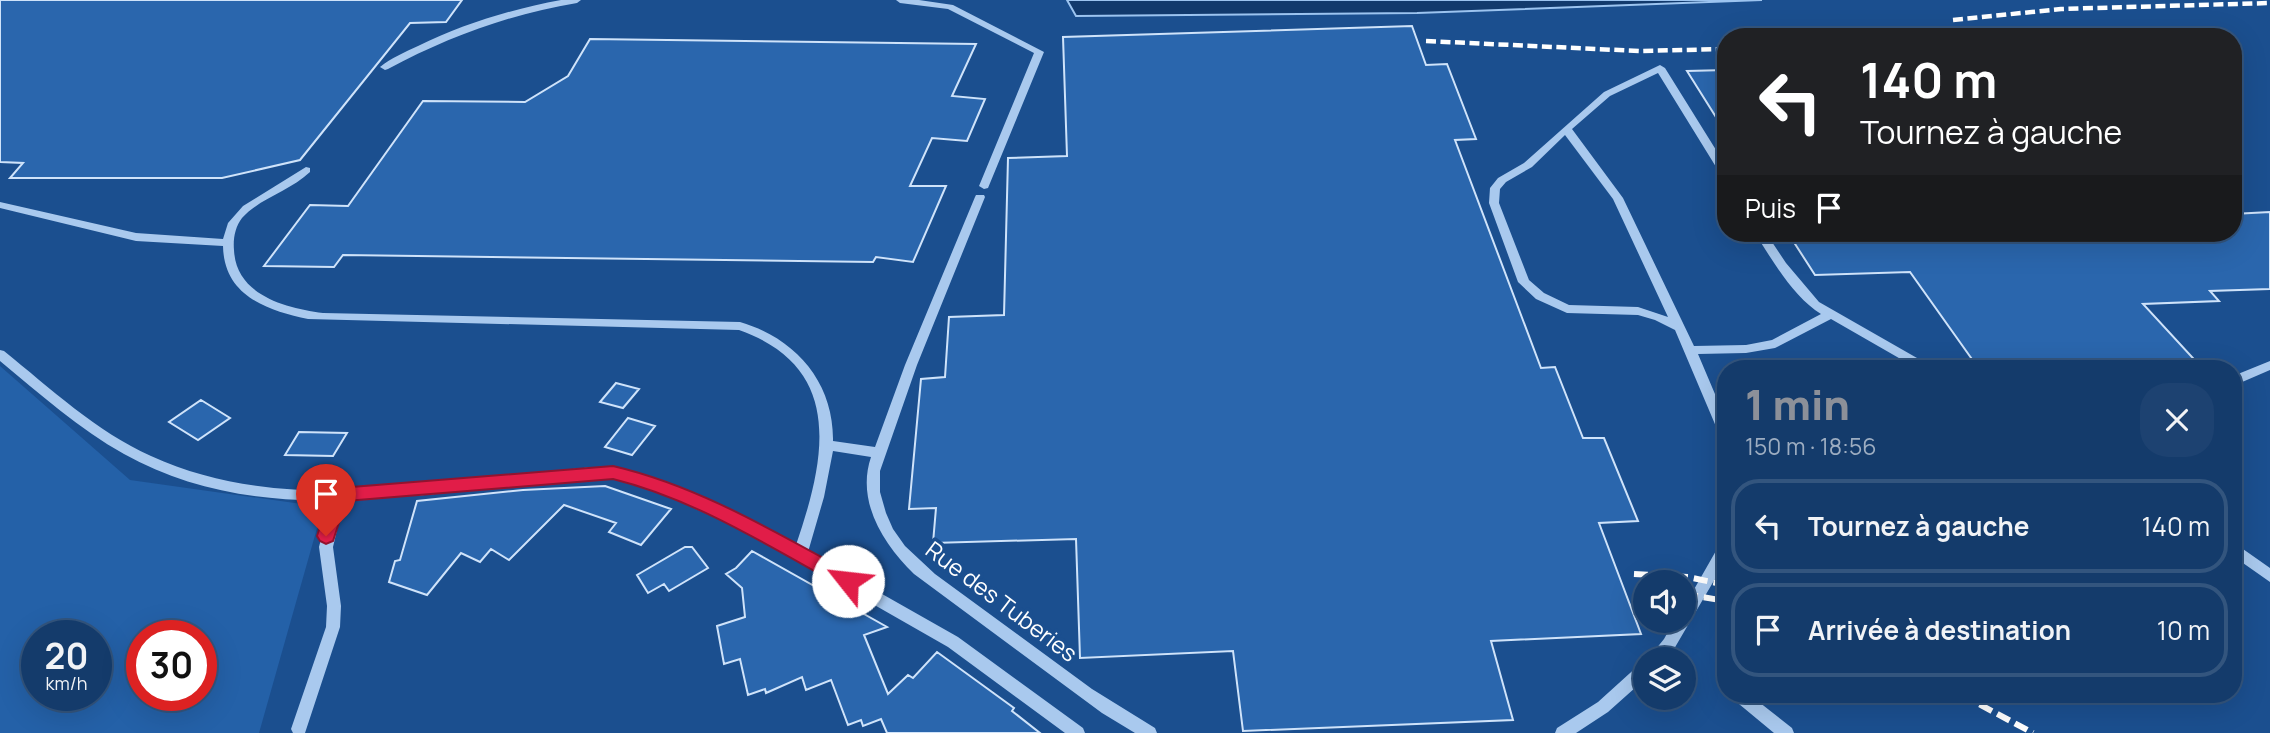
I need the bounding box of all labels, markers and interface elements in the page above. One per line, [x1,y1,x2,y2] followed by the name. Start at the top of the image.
[1860,46,1997,113] text: 140 m
[1745,56,1836,147] icon: left
[1860,110,2122,154] text: Tournez à gauche
[1810,189,1848,227] icon: arrive
[1745,190,1796,226] text: Puis
[1745,375,1850,433] text: 1 min
[2140,383,2214,457] button: close
[1745,430,1877,462] text: 150 m · 18:56
[296,464,356,536] pin
[307,475,345,513] icon: arrive
[1749,507,1787,545] icon: left
[1808,508,2029,544] text: Tournez à gauche
[2141,508,2210,544] text: 140 m
[920,533,1084,669] street label: Rue des Tuberies
[811,544,885,618] position arrow
[1633,570,1696,710] map controls
[1633,570,1696,633] button: sound
[1749,611,1787,649] icon: arrive
[1808,612,2071,648] text: Arrivée à destination
[2157,612,2210,648] text: 10 m
[126,620,217,711] speed limit sign: 30
[45,632,88,680] text: 20
[1633,647,1696,710] button: layers
[46,671,87,695] text: km/h

